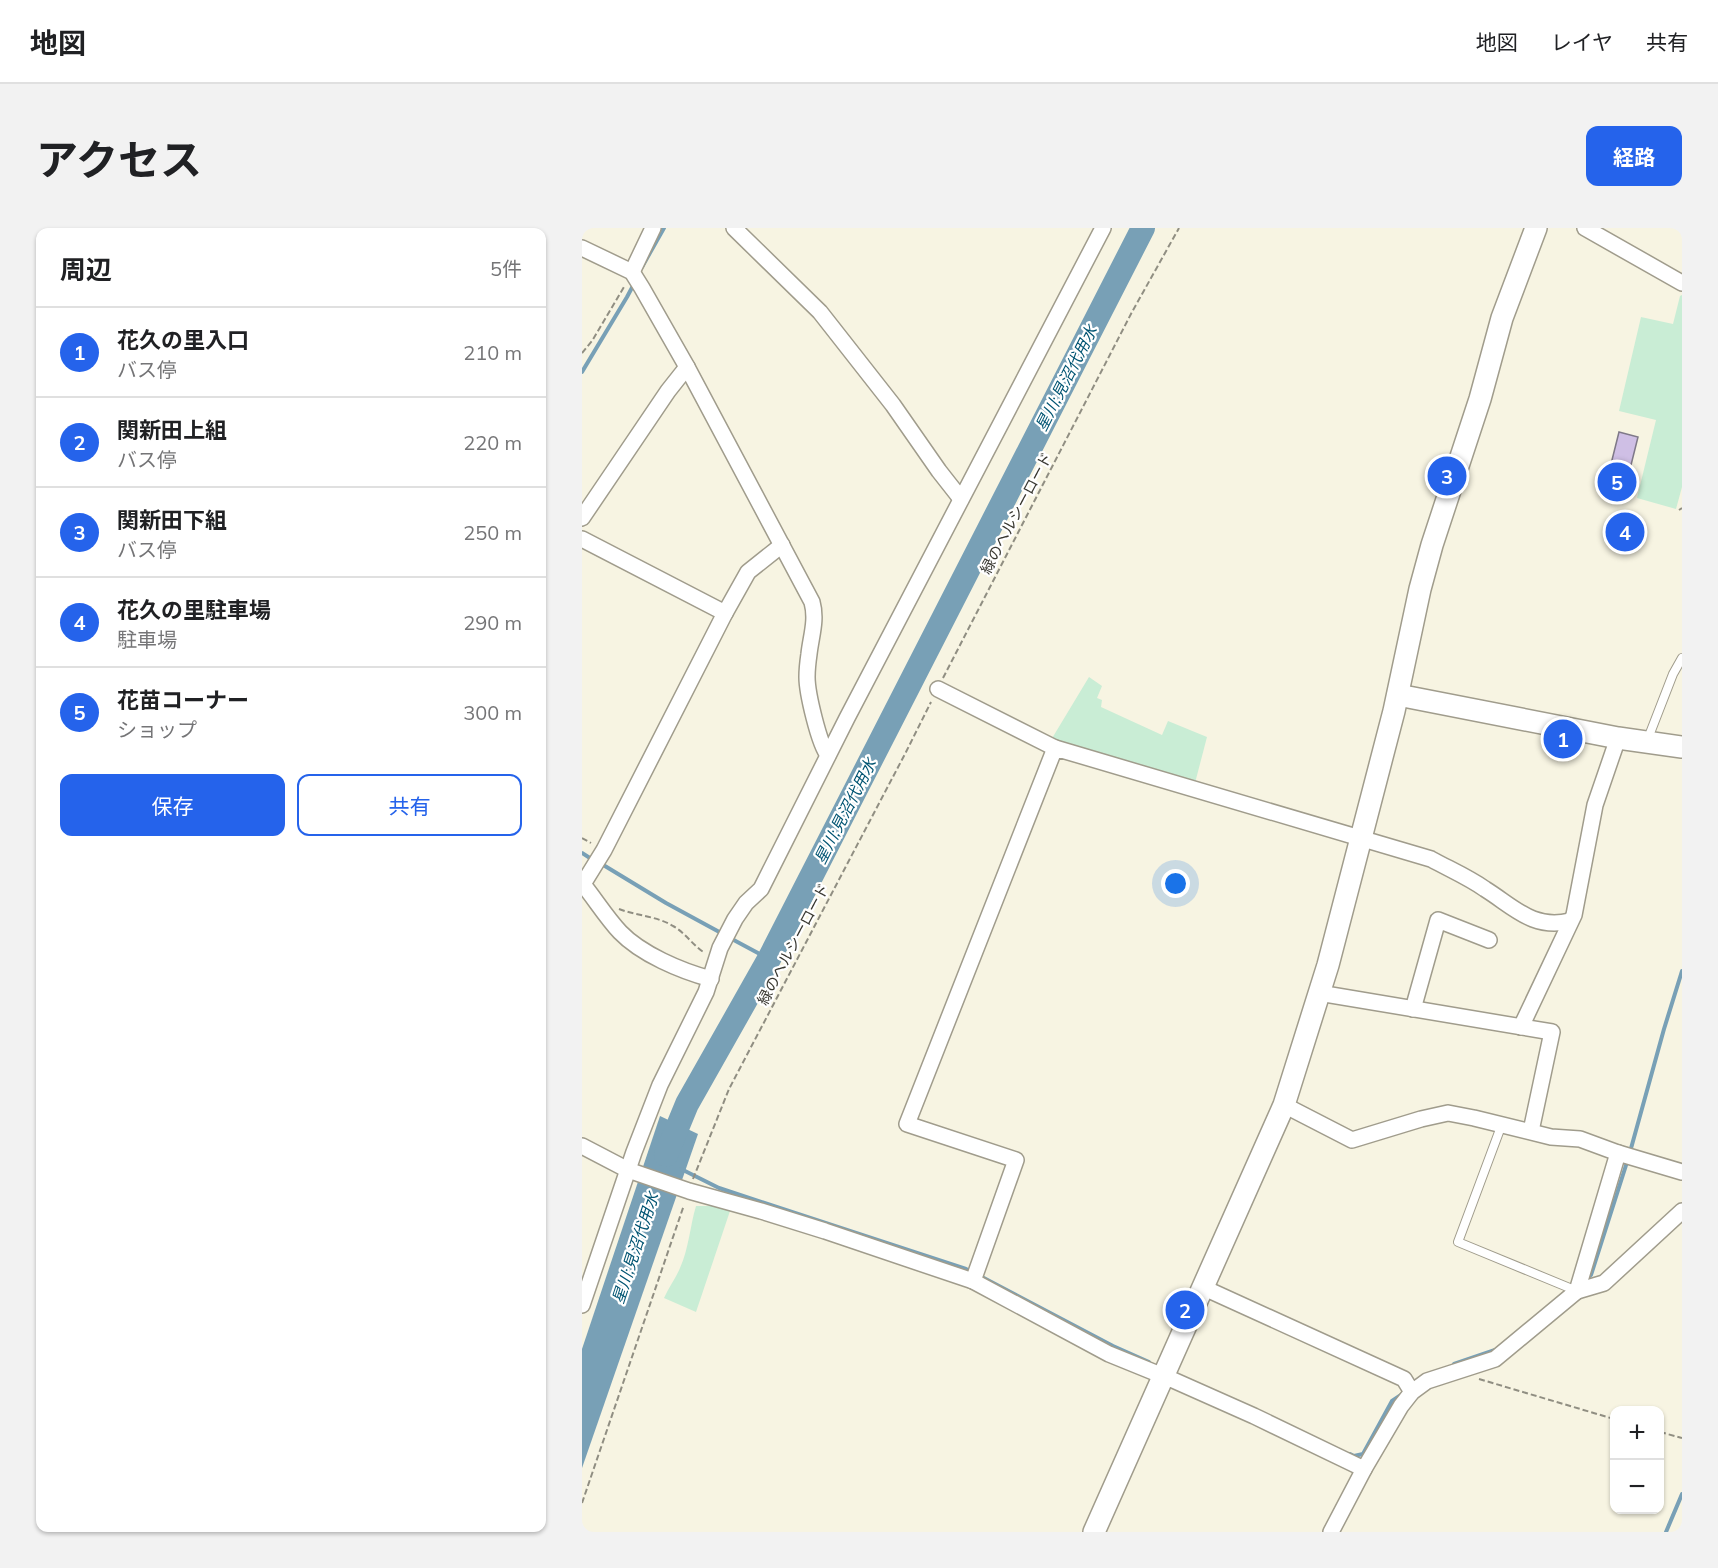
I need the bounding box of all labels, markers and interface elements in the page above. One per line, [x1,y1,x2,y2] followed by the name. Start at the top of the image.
[30,25,86,60] text: 地図
[1476,29,1518,55] text: 地図
[1551,29,1613,55] text: レイヤ
[1646,29,1688,55] text: 共有
[1586,126,1682,186] button: 経路
[36,133,202,186] text: アクセス
[60,253,112,286] text: 周辺
[490,256,522,281] text: 5件
[1031,320,1102,434] water label: 星川;見沼代用水
[117,326,249,354] text: 花久の里入口
[74,340,86,365] text: 1
[463,340,522,365] text: 210 m
[117,357,177,382] text: バス停
[117,416,227,444] text: 関新田上組
[74,430,86,455] text: 2
[463,430,522,455] text: 220 m
[117,447,177,472] text: バス停
[976,449,1056,577] street label: 緑のヘルシーロード
[1428,454,1466,498] pin: 3
[1598,460,1636,504] pin: 5
[117,506,227,534] text: 関新田下組
[1606,510,1644,554] pin: 4
[74,520,86,545] text: 3
[463,520,522,545] text: 250 m
[117,537,177,562] text: バス停
[117,596,271,624] text: 花久の里駐車場
[74,610,86,635] text: 4
[463,610,522,635] text: 290 m
[117,627,177,652] text: 駐車場
[117,686,249,714] text: 花苗コーナー
[74,700,86,725] text: 5
[463,700,522,725] text: 300 m
[1544,716,1582,762] pin: 1
[117,717,197,742] text: ショップ
[810,753,881,867] water label: 星川;見沼代用水
[60,774,285,836] button: 保存
[297,774,522,836] button: 共有
[1161,869,1190,898] your location
[753,880,833,1008] street label: 緑のヘルシーロード
[608,1188,663,1306] water label: 星川;見沼代用水
[1166,1288,1204,1332] pin: 2
[1610,1406,1664,1514] map controls
[1610,1406,1664,1460] button: +
[1610,1460,1664,1514] button: −

